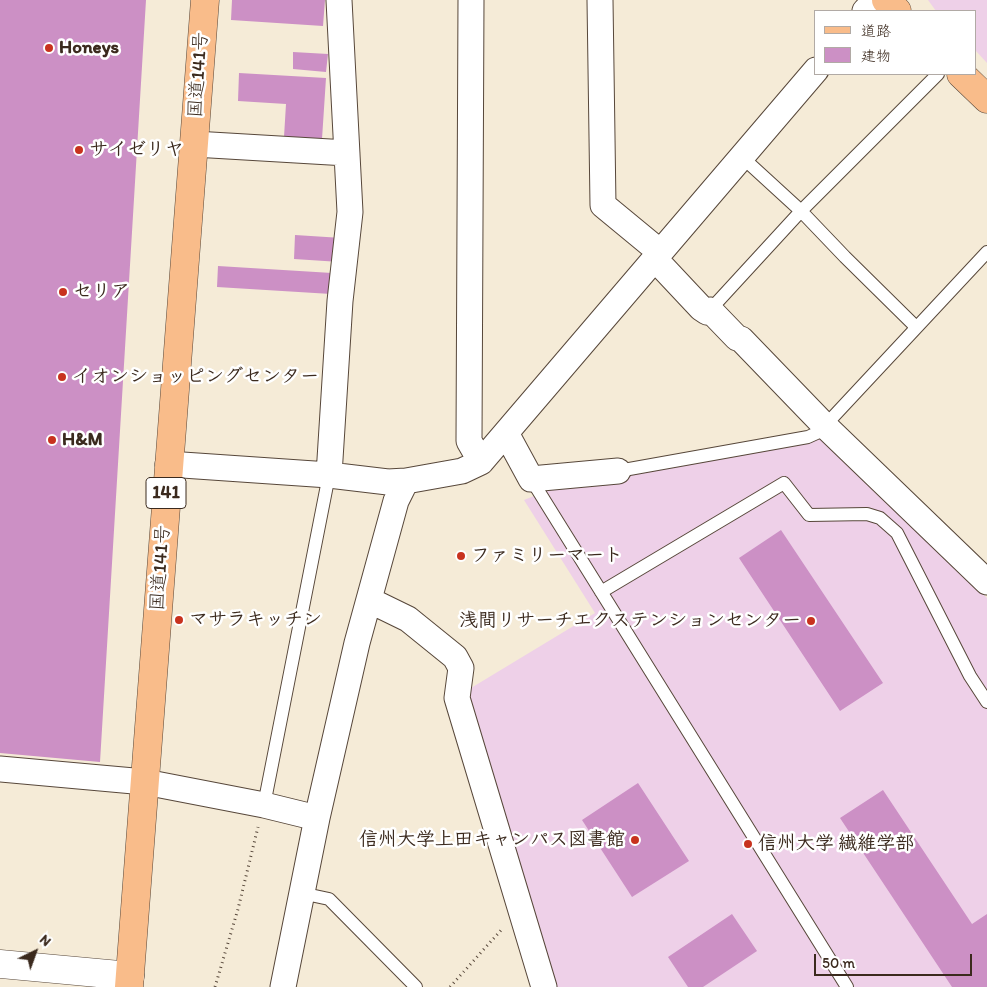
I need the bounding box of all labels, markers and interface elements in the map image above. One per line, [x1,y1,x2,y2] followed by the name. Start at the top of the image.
[814,10,977,75] legend
[861,22,891,40] text: 道路
[185,31,213,119] street label: 国道141号
[59,37,119,59] place label: Honeys
[43,42,55,54] marker: Honeys
[861,47,891,65] text: 建物
[89,139,184,161] place label: サイゼリヤ
[73,144,85,156] marker: サイゼリヤ
[73,281,130,303] place label: セリア
[57,286,69,298] marker: セリア
[72,366,319,388] place label: イオンショッピングセンター
[56,371,68,383] marker: イオンショッピングセンター
[62,429,103,451] place label: H&M
[46,434,58,446] marker: H&M
[146,478,186,508] road number: 141
[147,524,175,612] street label: 国道141号
[471,545,623,567] place label: ファミリーマート
[455,550,467,562] marker: ファミリーマート
[189,609,322,631] place label: マサラキッチン
[459,610,801,632] place label: 浅間リサーチエクステンションセンター
[173,614,185,626] marker: マサラキッチン
[805,615,817,627] marker: 浅間リサーチエクステンションセンター
[359,829,625,851] place label: 信州大学上田キャンパス図書館
[758,833,914,855] place label: 信州大学 繊維学部
[629,834,641,846] marker: 信州大学上田キャンパス図書館
[742,838,754,850] marker: 信州大学 繊維学部
[10,927,60,977] north arrow
[36,931,55,950] text: N
[817,944,974,976] scale bar
[822,954,855,972] text: 50 m

